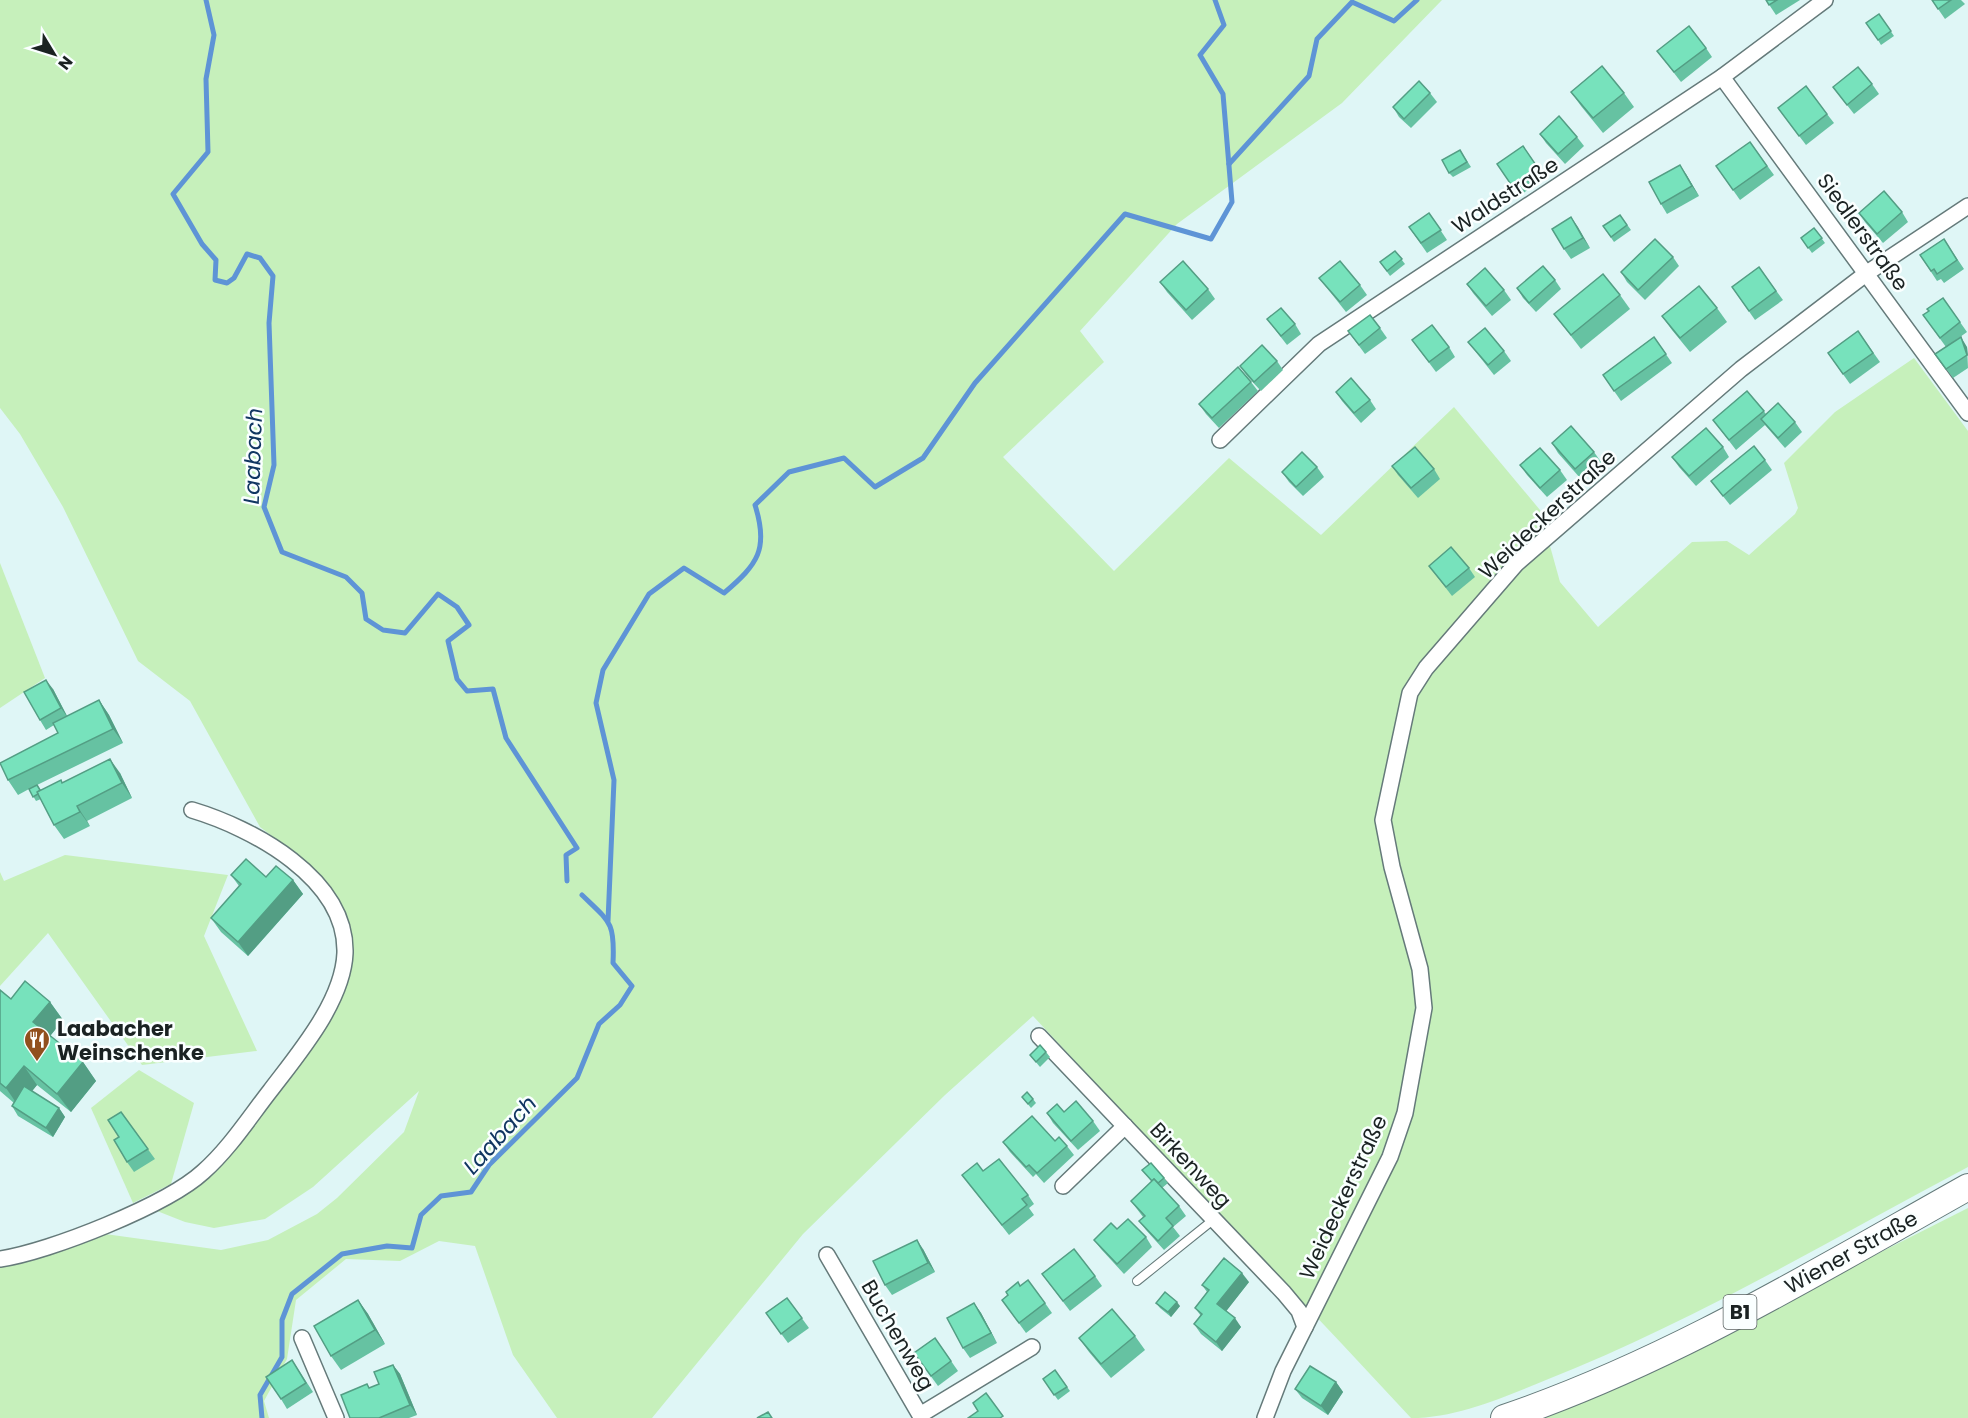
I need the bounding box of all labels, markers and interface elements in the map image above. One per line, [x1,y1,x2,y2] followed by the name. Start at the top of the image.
[24,24,84,84] north arrow
[53,51,78,75] text: N
[1446,150,1564,240] street label: Waldstraße
[1811,167,1915,297] street label: Siedlerstraße
[236,407,270,505] water label: Laabach
[1472,443,1622,585] street label: Weideckerstraße
[57,1014,204,1067] place label: Laabacher Weinschenke
[22,1025,52,1063] restaurant icon: Laabacher Weinschenke
[456,1089,544,1181] water label: Laabach
[1292,1110,1394,1284] street label: Weideckerstraße
[1144,1116,1238,1214] street label: Birkenweg
[1779,1203,1923,1301] street label: Wiener Straße
[855,1274,941,1396] street label: Buchenweg
[1724,1295,1756,1329] road number: B1

